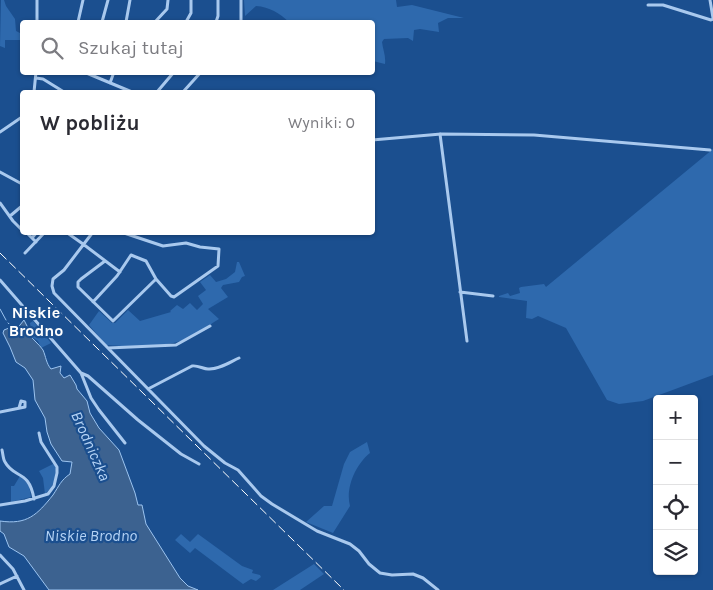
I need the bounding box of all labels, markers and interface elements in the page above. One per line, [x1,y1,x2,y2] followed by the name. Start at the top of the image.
[20,20,375,75] search box
[38,34,66,62] icon: search
[78,37,184,59] text: Szukaj tutaj
[40,111,140,135] text: W pobliżu
[288,113,355,132] text: Wyniki: 0
[9,303,63,340] district label: Niskie Brodno
[653,395,698,575] map controls
[653,395,698,440] button: +
[67,408,115,484] water label: Brodniczka
[653,440,698,485] button: −
[653,485,698,530] button: locate
[45,526,137,545] water label: Niskie Brodno
[653,530,698,575] button: layers

